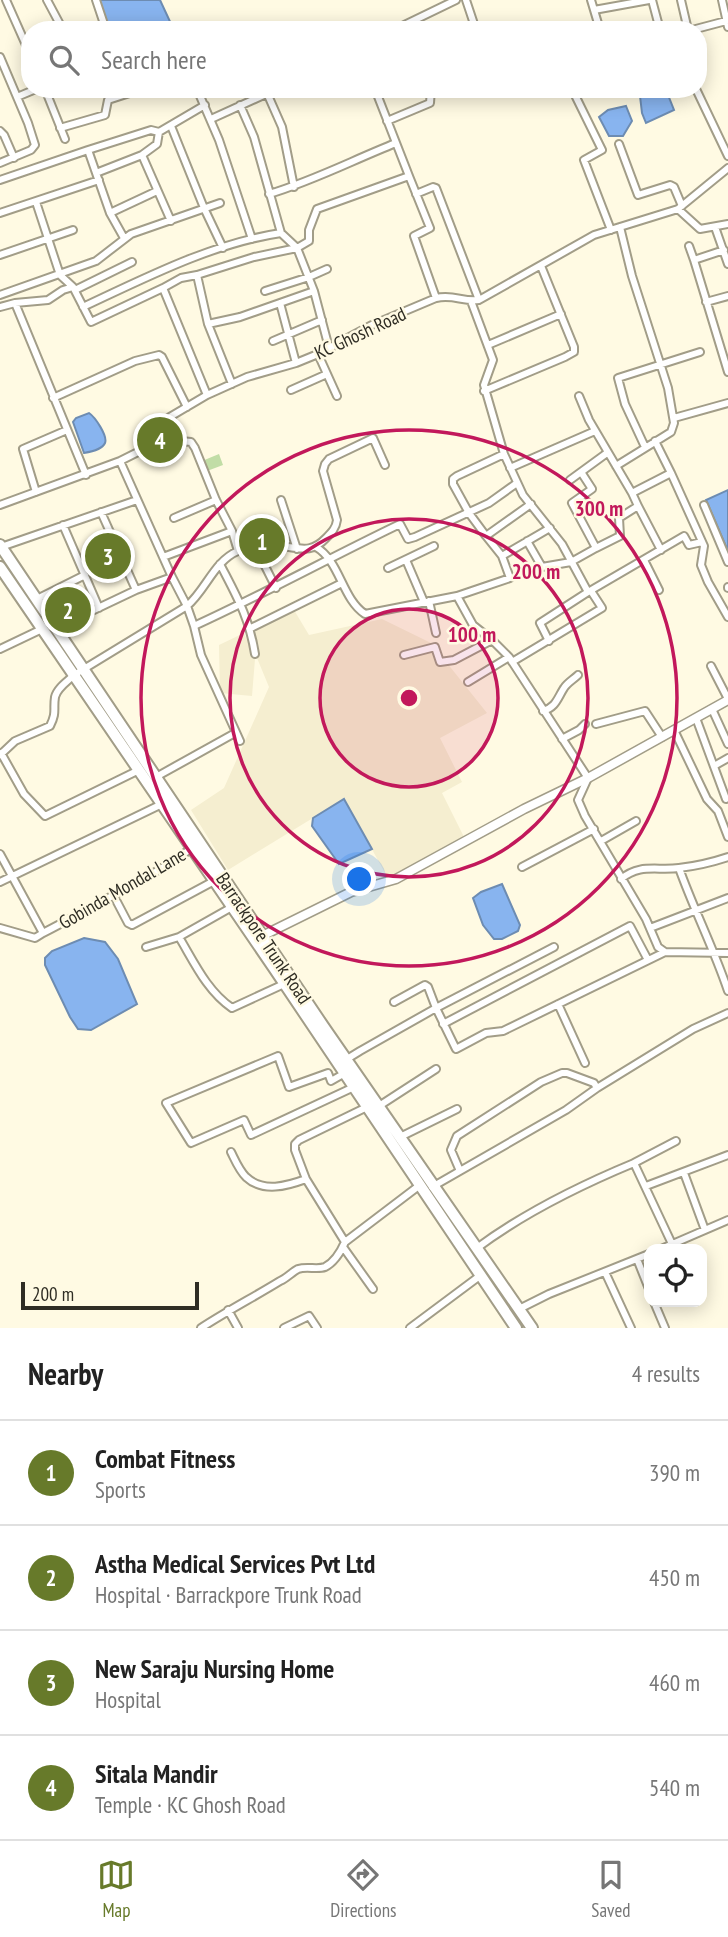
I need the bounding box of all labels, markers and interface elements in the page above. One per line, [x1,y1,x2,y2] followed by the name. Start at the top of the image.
[21,21,707,98] search box
[45,41,83,79] icon: search
[101,43,207,76] text: Search here
[310,301,410,365] street label: KC Ghosh Road
[137,414,183,466] pin: 4
[575,495,623,522] text: 300 m
[239,515,285,567] pin: 1
[85,530,131,582] pin: 3
[512,558,560,585] text: 200 m
[45,584,91,636] pin: 2
[448,621,496,648] text: 100 m
[397,686,421,710] centre of rings
[54,842,190,934] street label: Gobinda Mondal Lane
[342,862,376,896] your location
[211,868,317,1008] street label: Barrackpore Trunk Road
[644,1244,707,1307] map controls
[644,1244,707,1307] button: locate
[21,1279,200,1311] scale bar
[32,1282,74,1306] text: 200 m
[28,1354,103,1393] text: Nearby
[632,1359,700,1388] text: 4 results
[95,1442,235,1475] text: Combat Fitness
[46,1458,57,1487] text: 1
[649,1458,700,1487] text: 390 m
[95,1475,146,1504] text: Sports
[95,1547,375,1580] text: Astha Medical Services Pvt Ltd
[46,1563,57,1592] text: 2
[649,1563,700,1592] text: 450 m
[95,1580,362,1609] text: Hospital · Barrackpore Trunk Road
[95,1652,334,1685] text: New Saraju Nursing Home
[46,1668,57,1697] text: 3
[649,1668,700,1697] text: 460 m
[95,1685,161,1714] text: Hospital
[95,1757,218,1790] text: Sitala Mandir
[46,1773,57,1802] text: 4
[649,1773,700,1802] text: 540 m
[95,1790,286,1819] text: Temple · KC Ghosh Road
[97,1856,135,1922] tab: Map
[330,1856,396,1922] tab: Directions
[591,1856,631,1922] tab: Saved

